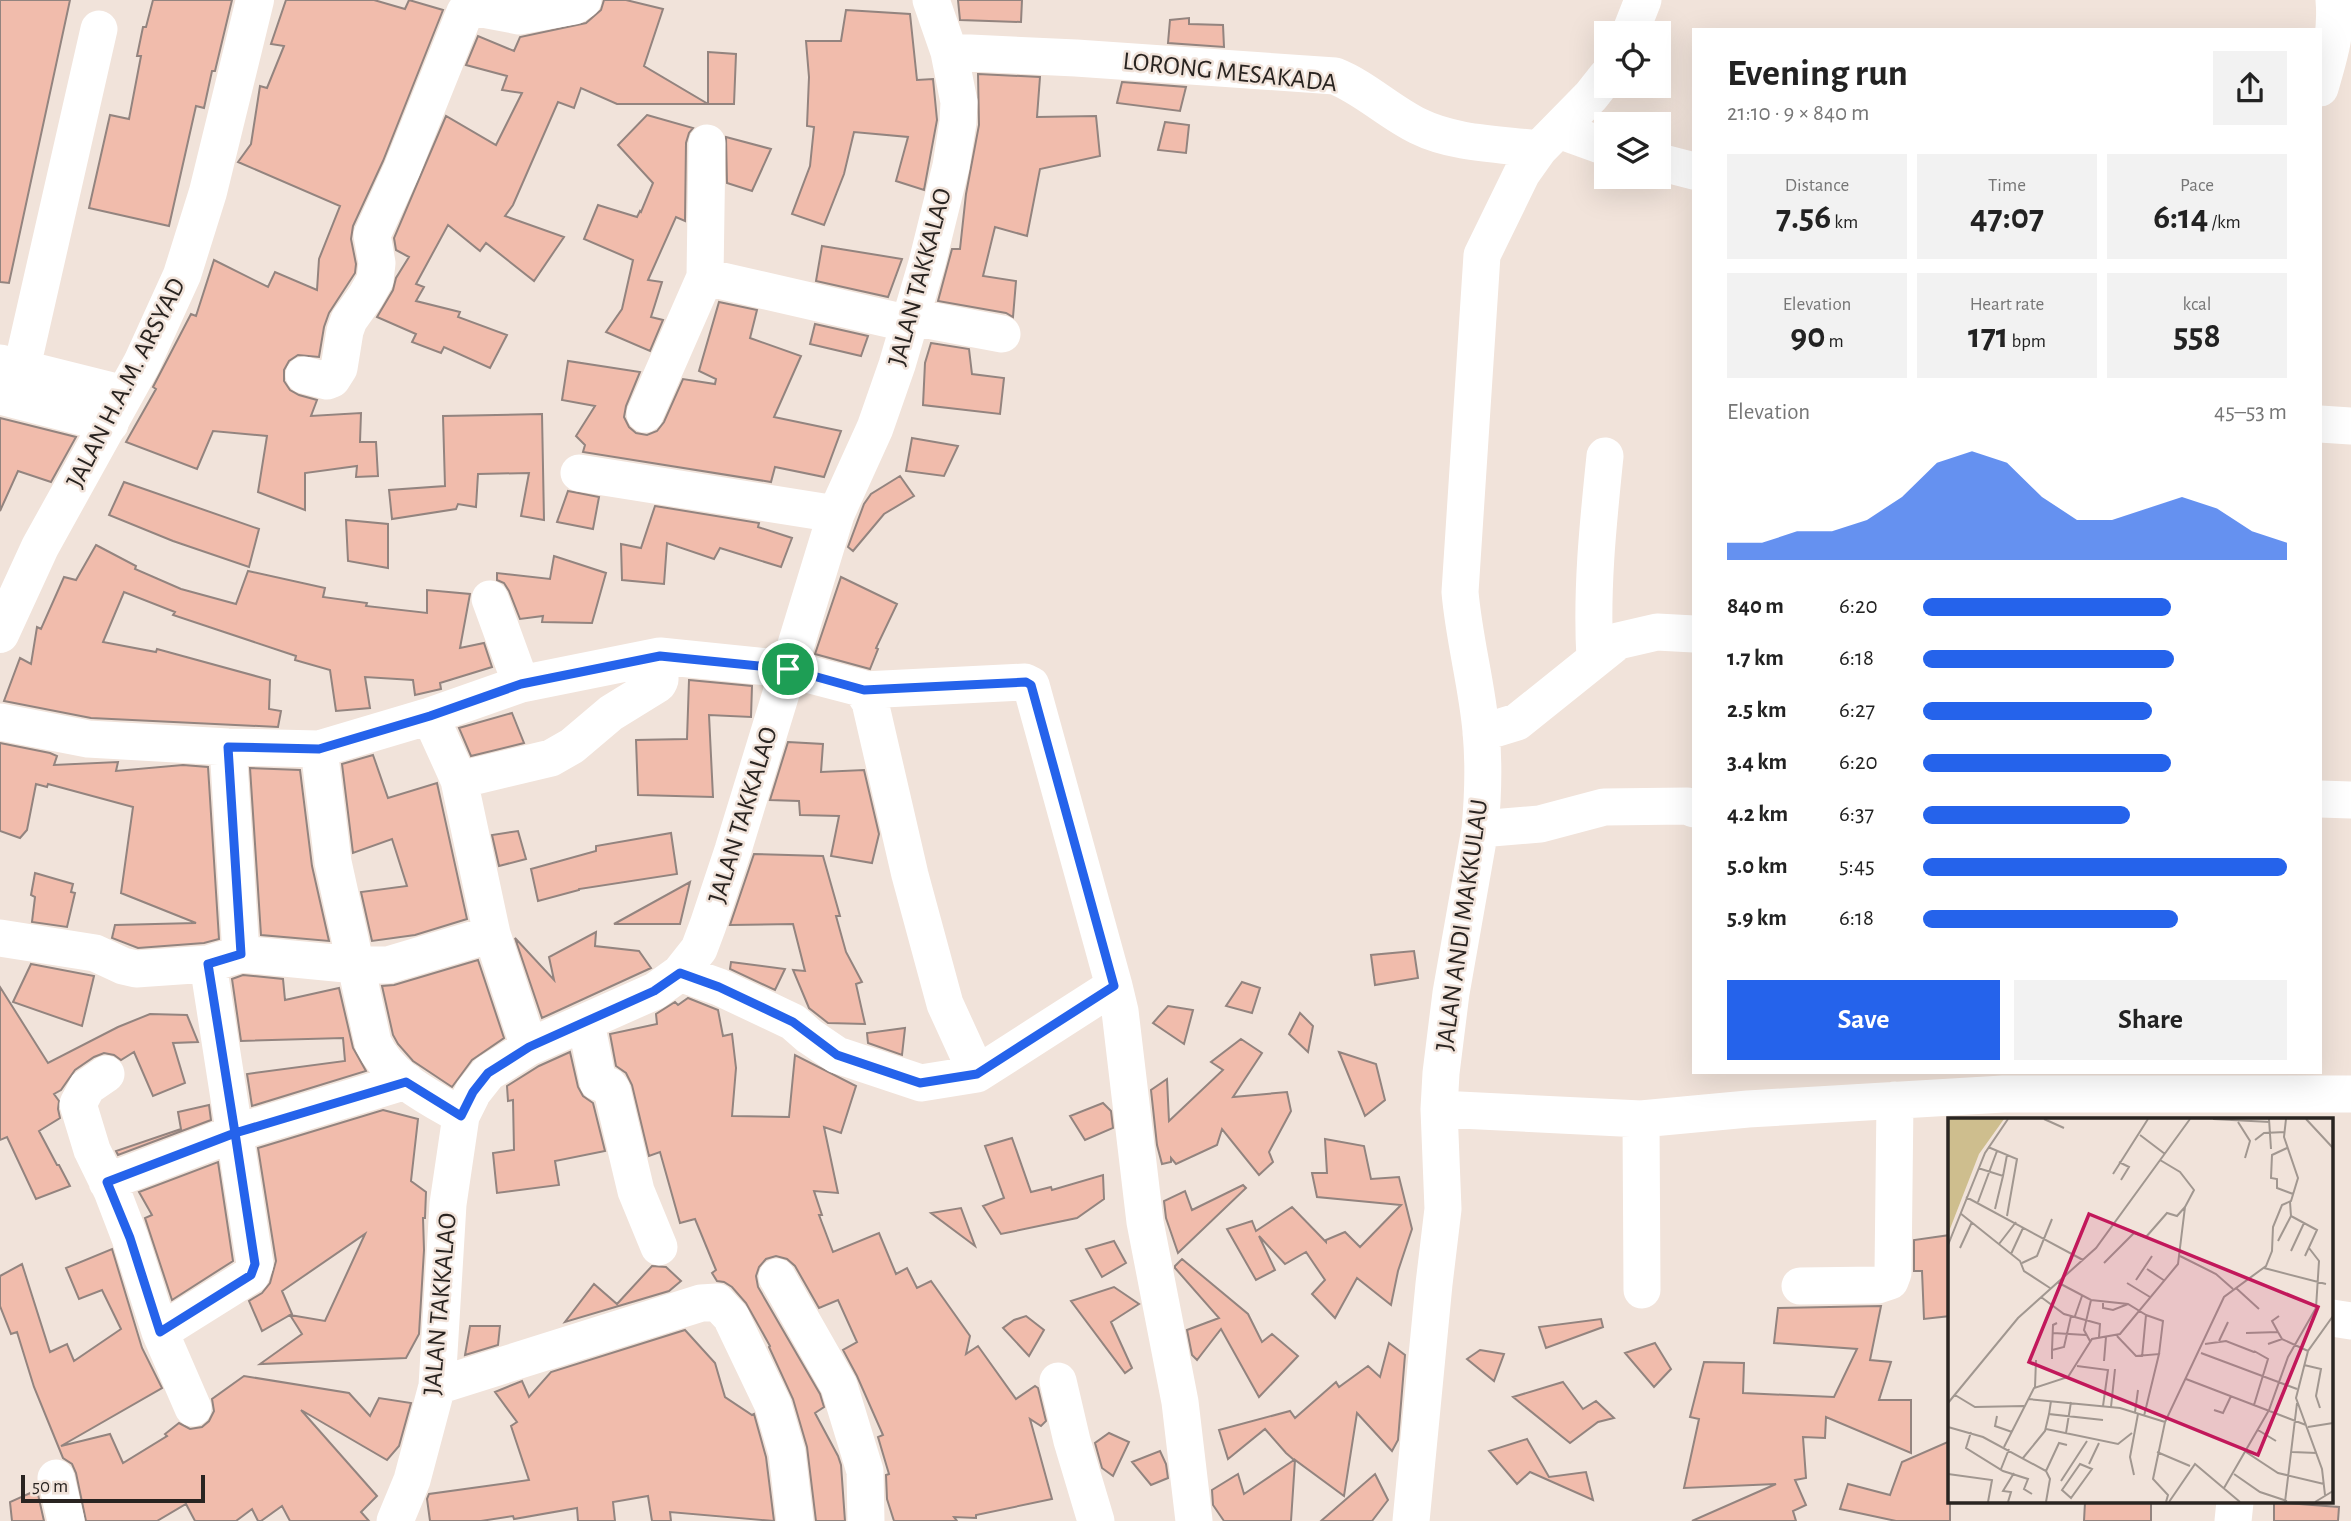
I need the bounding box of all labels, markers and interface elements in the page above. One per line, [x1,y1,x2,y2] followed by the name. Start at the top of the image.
[1594,21,1671,189] map controls
[1594,21,1671,98] button: locate
[1122,48,1338,96] street label: LORONG MESAKADA
[2213,51,2287,125] button: share
[1727,55,1908,93] text: Evening run
[1727,102,1869,125] text: 21:10 · 9 × 840 m
[1594,112,1671,189] button: layers
[1785,176,1849,195] text: Distance
[1988,176,2026,195] text: Time
[2180,176,2214,195] text: Pace
[884,185,956,369] street label: JALAN TAKKALAO
[1776,200,1831,235] text: 7.56
[1970,200,2044,235] text: 47:07
[2153,200,2208,235] text: 6:14
[1831,213,1858,232] text: km
[2208,213,2241,232] text: /km
[62,274,190,492] street label: JALAN H.A.M. ARSYAD
[1783,295,1851,314] text: Elevation
[1970,295,2044,314] text: Heart rate
[2183,295,2211,314] text: kcal
[1790,319,1825,354] text: 90
[1968,319,2008,354] text: 171
[2173,319,2221,354] text: 558
[1825,332,1844,351] text: m
[2008,332,2046,351] text: bpm
[1727,401,1810,424] text: Elevation
[2214,401,2287,424] text: 45–53 m
[1727,595,1784,618] text: 840 m
[1839,595,1878,618] text: 6:20
[758,639,818,699] pin
[1727,647,1784,670] text: 1.7 km
[1839,647,1874,670] text: 6:18
[769,650,807,688] icon: arrive
[1727,699,1786,722] text: 2.5 km
[1839,699,1875,722] text: 6:27
[704,724,782,906] street label: JALAN TAKKALAO
[1727,751,1787,774] text: 3.4 km
[1839,751,1878,774] text: 6:20
[1431,798,1493,1052] street label: JALAN ANDI MAKKULAU
[1727,803,1788,826] text: 4.2 km
[1839,803,1874,826] text: 6:37
[1727,855,1788,878] text: 5.0 km
[1839,855,1875,878] text: 5:45
[1727,907,1787,930] text: 5.9 km
[1839,907,1874,930] text: 6:18
[1727,980,2000,1060] button: Save
[2014,980,2287,1060] button: Share
[1948,1118,2334,1504] inset map
[419,1212,461,1396] street label: JALAN TAKKALAO
[21,1472,205,1504] scale bar
[32,1477,68,1496] text: 50 m

